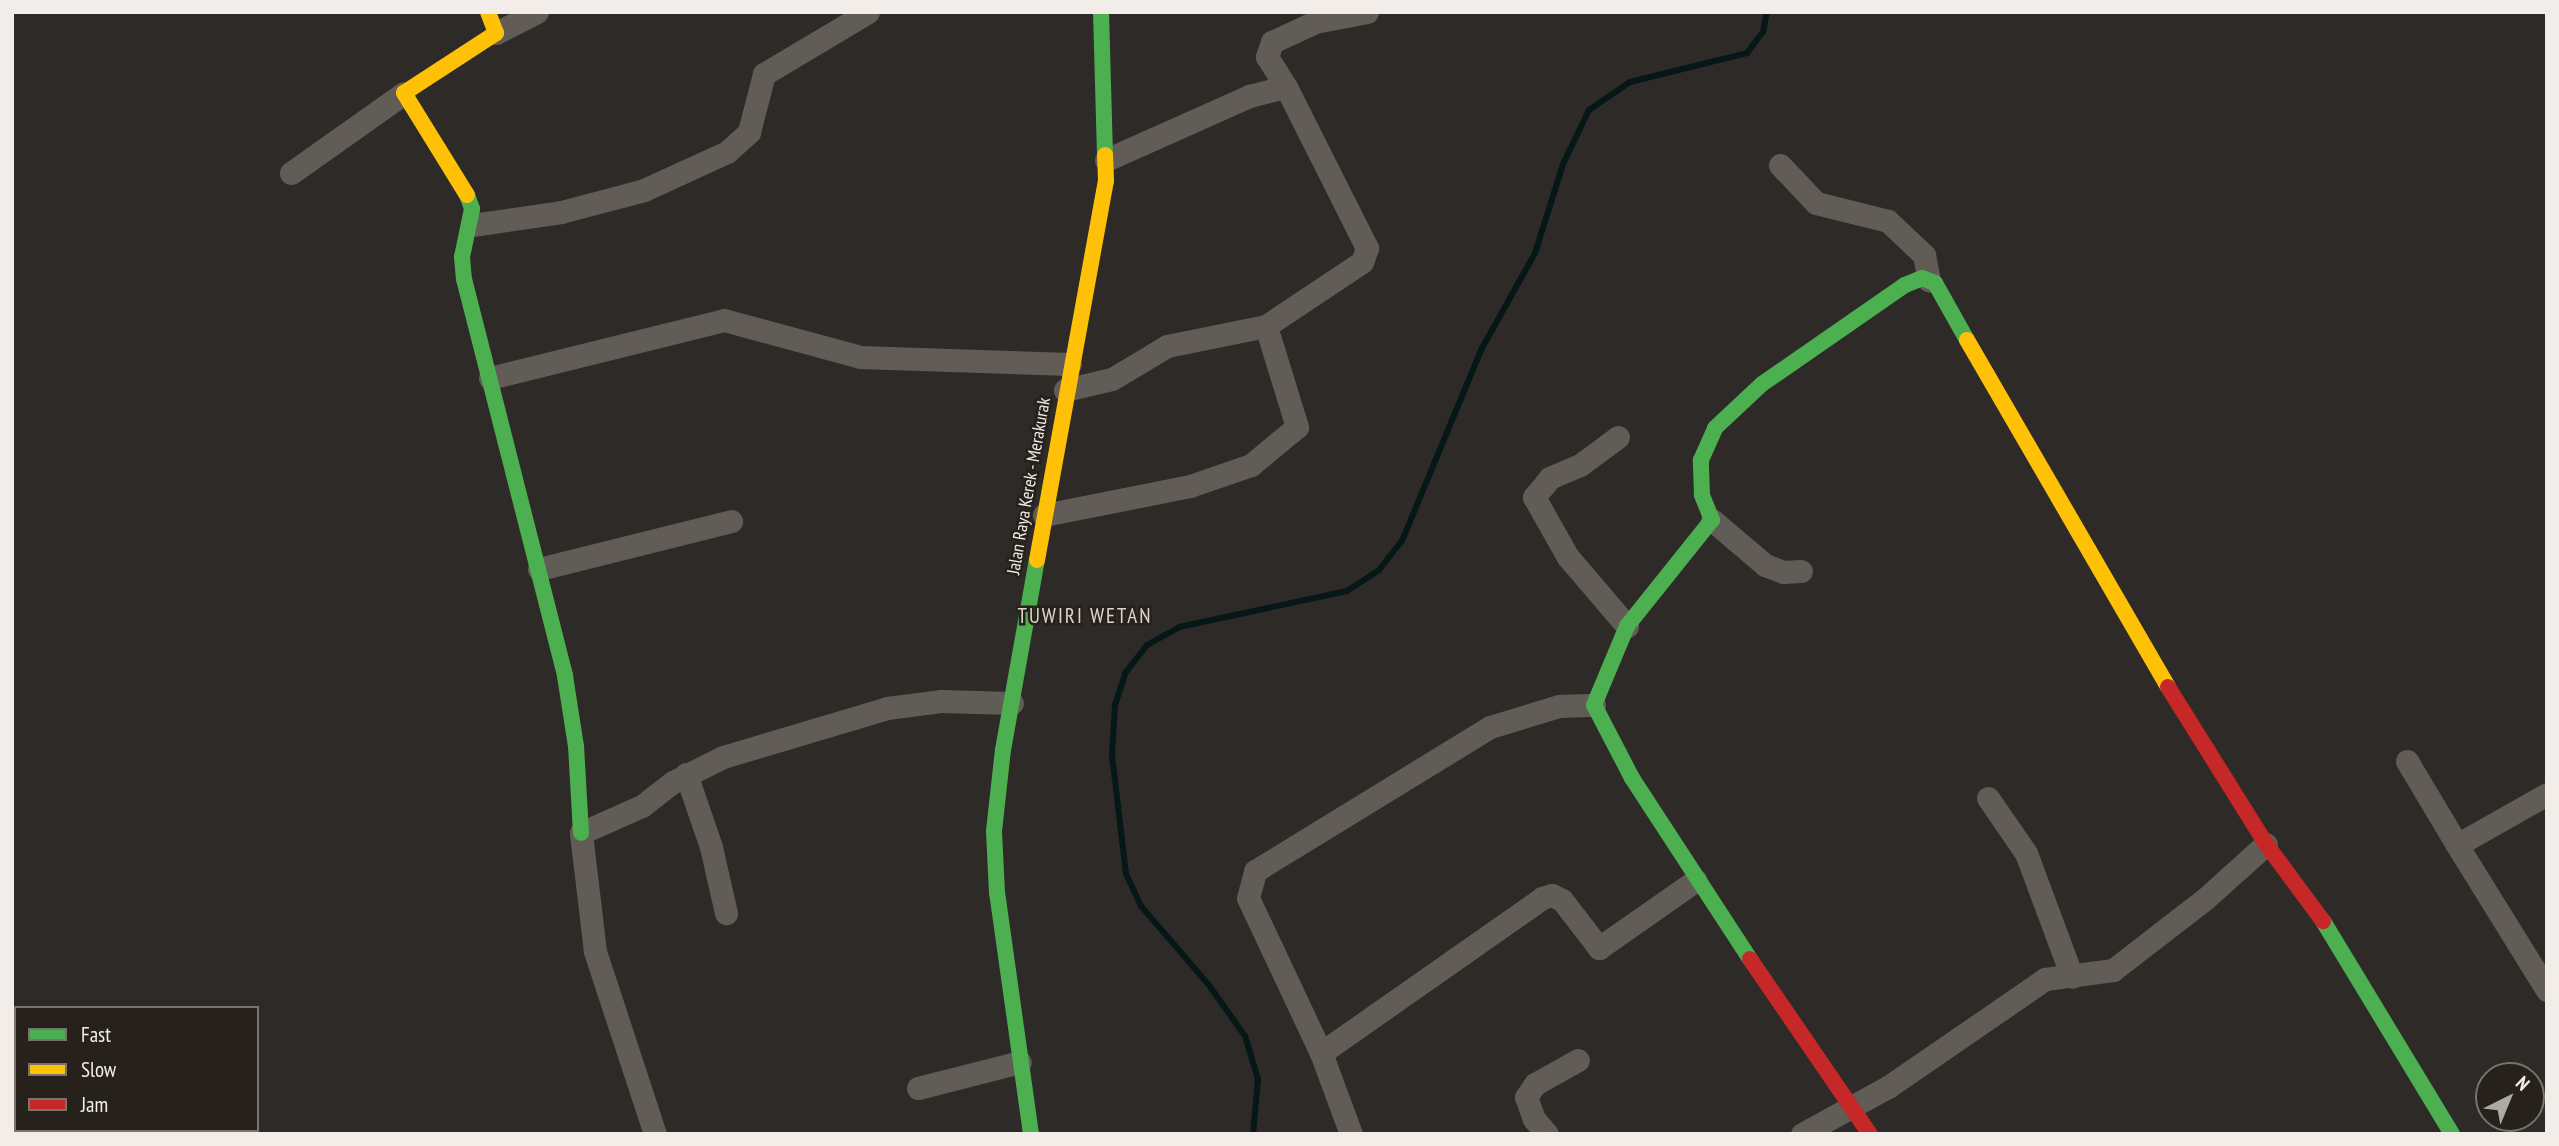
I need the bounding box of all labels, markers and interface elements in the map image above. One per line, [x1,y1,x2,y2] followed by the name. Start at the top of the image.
[1003,395,1055,577] street label: Jalan Raya Kerek - Merakurak
[1019,603,1151,629] district label: TUWIRI WETAN
[14,1006,259,1132] legend
[81,1021,111,1048] text: Fast
[81,1056,116,1083] text: Slow
[2475,1062,2545,1132] north arrow
[2511,1071,2535,1095] text: N
[81,1091,108,1118] text: Jam

